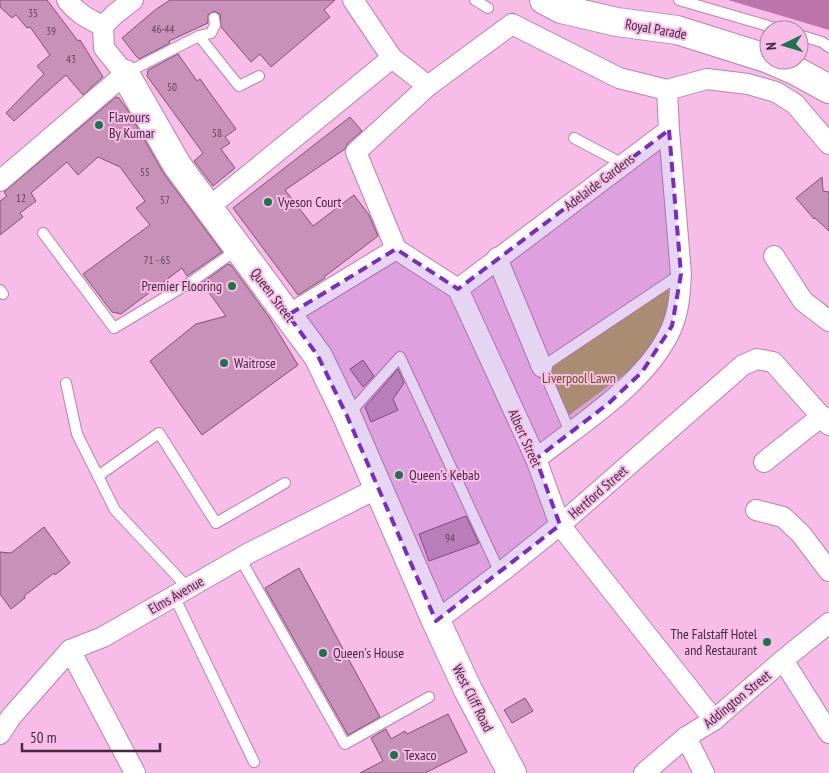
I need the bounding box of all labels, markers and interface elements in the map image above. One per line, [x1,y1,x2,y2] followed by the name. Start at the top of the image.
[28,6,38,20] house number: 35
[624,15,688,43] street label: Royal Parade
[759,20,809,70] north arrow
[151,22,175,36] house number: 46-44
[46,24,56,38] house number: 39
[762,42,780,51] text: N
[66,52,76,66] house number: 43
[167,80,177,94] house number: 50
[109,108,155,142] place label: Flavours By Kumar
[93,119,105,131] marker: Flavours By Kumar
[212,126,222,140] house number: 58
[560,149,638,215] street label: Adelaide Gardens
[140,165,150,179] house number: 55
[16,191,26,205] house number: 12
[160,193,170,207] house number: 57
[277,193,342,211] place label: Vyeson Court
[262,196,274,208] marker: Vyeson Court
[144,253,170,267] house number: 71 - 65
[247,264,299,326] street label: Queen Street
[142,277,222,295] place label: Premier Flooring
[226,280,238,292] marker: Premier Flooring
[234,354,276,372] place label: Waitrose
[218,357,230,369] marker: Waitrose
[542,369,616,387] park label: Liverpool Lawn
[504,406,546,470] street label: Albert Street
[565,461,631,523] street label: Hertford Street
[409,466,480,484] place label: Queen's Kebab
[393,469,405,481] marker: Queen's Kebab
[445,531,455,545] house number: 94
[145,572,207,618] street label: Elms Avenue
[671,625,758,659] place label: The Falstaff Hotel and Restaurant
[761,636,773,648] marker: The Falstaff Hotel and Restaurant
[333,644,404,662] place label: Queen's House
[317,647,329,659] marker: Queen's House
[448,661,498,735] street label: West Cliff Road
[700,666,775,732] street label: Addington Street
[22,720,160,752] scale bar
[30,728,56,747] text: 50 m
[404,746,437,764] place label: Texaco
[388,749,400,761] marker: Texaco

